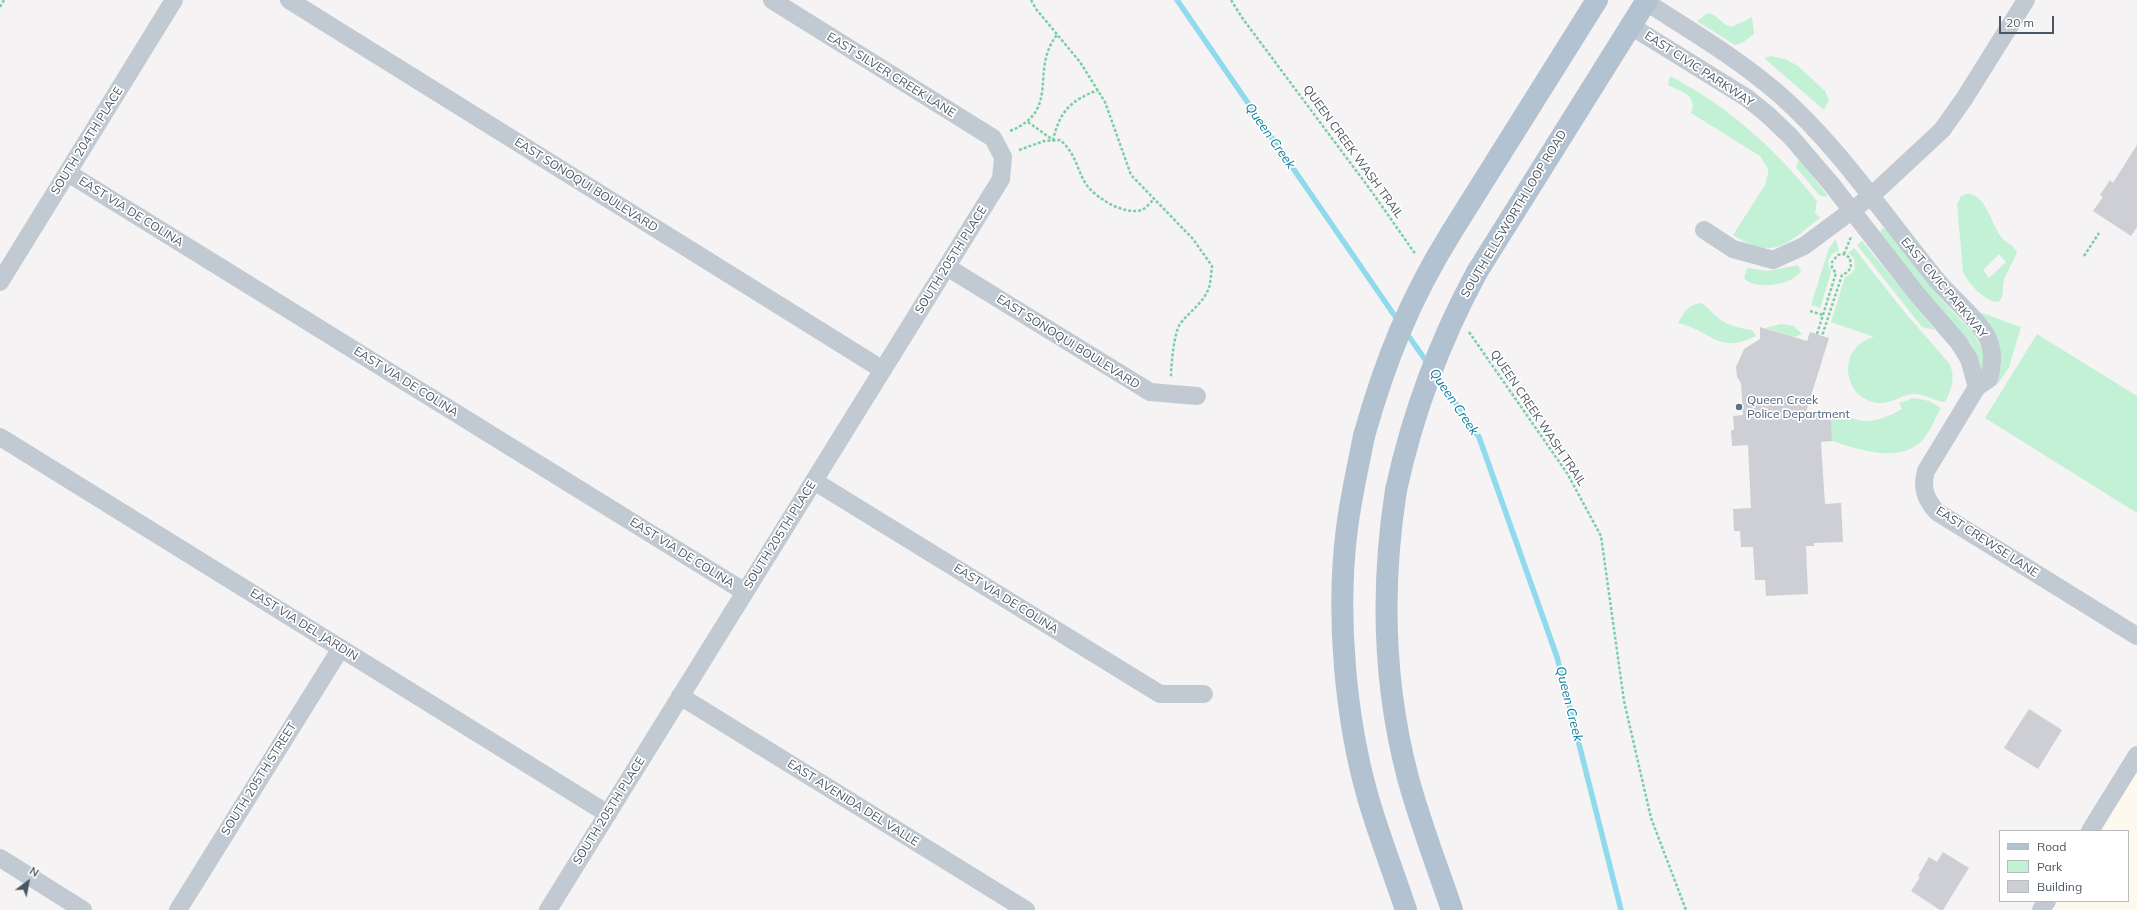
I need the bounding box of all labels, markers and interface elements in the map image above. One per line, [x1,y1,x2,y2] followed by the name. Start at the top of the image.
[2001,8,2056,34] scale bar
[2006,15,2034,30] text: 20 m
[1642,28,1756,110] street label: EAST CIVIC PARKWAY
[824,30,958,120] street label: EAST SILVER CREEK LANE
[1300,83,1406,221] street label: QUEEN CREEK WASH TRAIL
[48,84,126,198] street label: SOUTH 204TH PLACE
[1242,100,1298,172] water label: Queen Creek
[1458,128,1570,300] street label: SOUTH ELLSWORTH LOOP ROAD
[512,135,660,235] street label: EAST SONOQUI BOULEVARD
[76,174,186,250] street label: EAST VIA DE COLINA
[912,203,990,317] street label: SOUTH 205TH PLACE
[1898,235,1990,341] street label: EAST CIVIC PARKWAY
[994,292,1142,392] street label: EAST SONOQUI BOULEVARD
[351,344,461,420] street label: EAST VIA DE COLINA
[1487,347,1589,489] street label: QUEEN CREEK WASH TRAIL
[1426,366,1482,438] water label: Queen Creek
[1747,393,1850,421] place label: Queen Creek Police Department
[1734,402,1744,412] marker: Queen Creek Police Department
[741,478,819,592] street label: SOUTH 205TH PLACE
[1933,504,2041,580] street label: EAST CREWSE LANE
[627,515,737,591] street label: EAST VIA DE COLINA
[951,561,1061,637] street label: EAST VIA DE COLINA
[247,586,361,664] street label: EAST VIA DEL JARDIN
[1552,665,1586,743] water label: Queen Creek
[218,720,300,838] street label: SOUTH 205TH STREET
[570,754,648,868] street label: SOUTH 205TH PLACE
[785,757,921,849] street label: EAST AVENIDA DEL VALLE
[1999,830,2129,902] legend
[2037,839,2066,854] text: Road
[2037,859,2062,874] text: Park
[8,862,48,902] north arrow
[27,864,42,880] text: N
[2037,879,2082,894] text: Building

